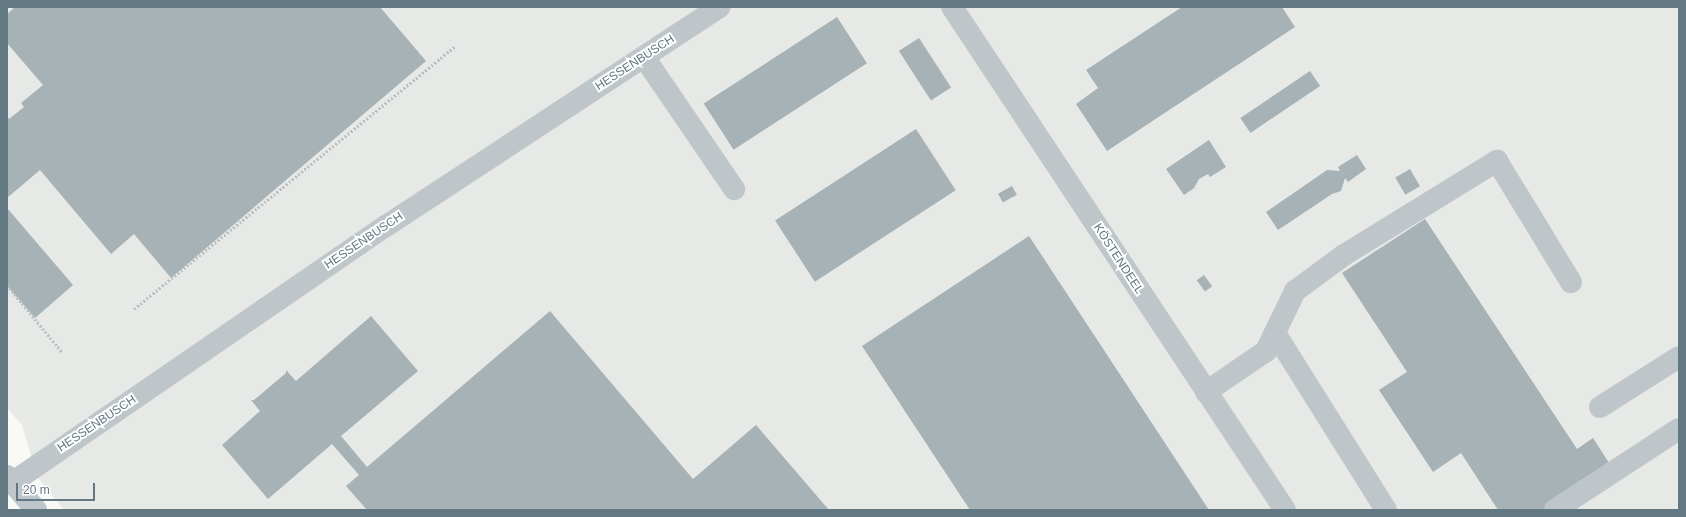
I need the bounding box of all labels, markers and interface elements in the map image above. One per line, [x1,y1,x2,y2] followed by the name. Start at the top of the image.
[593,32,677,94] street label: HESSENBUSCH
[322,209,406,273] street label: HESSENBUSCH
[1090,221,1146,297] street label: KÖSTENDEEL
[55,392,139,456] street label: HESSENBUSCH
[18,475,97,501] scale bar
[23,483,50,497] text: 20 m

